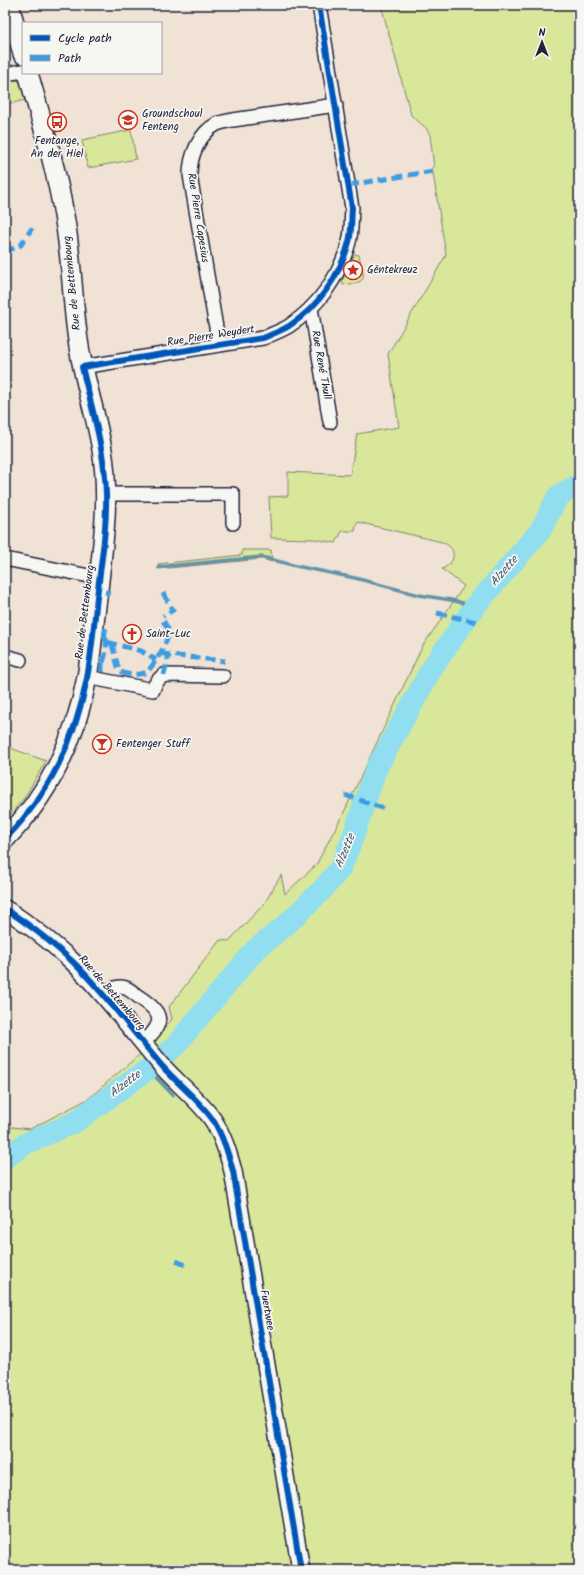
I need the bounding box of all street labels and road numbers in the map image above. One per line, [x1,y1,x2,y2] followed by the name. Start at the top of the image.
[182,172,214,264] street label: Rue Pierre Capesius
[58,235,86,331] street label: Rue de Bettembourg
[166,320,257,352] street label: Rue Pierre Weydert
[306,329,336,401] street label: Rue René Thull
[70,564,100,660] street label: Rue de Bettembourg
[74,951,150,1035] street label: Rue de Bettembourg
[255,1288,279,1332] street label: Fuertwee

